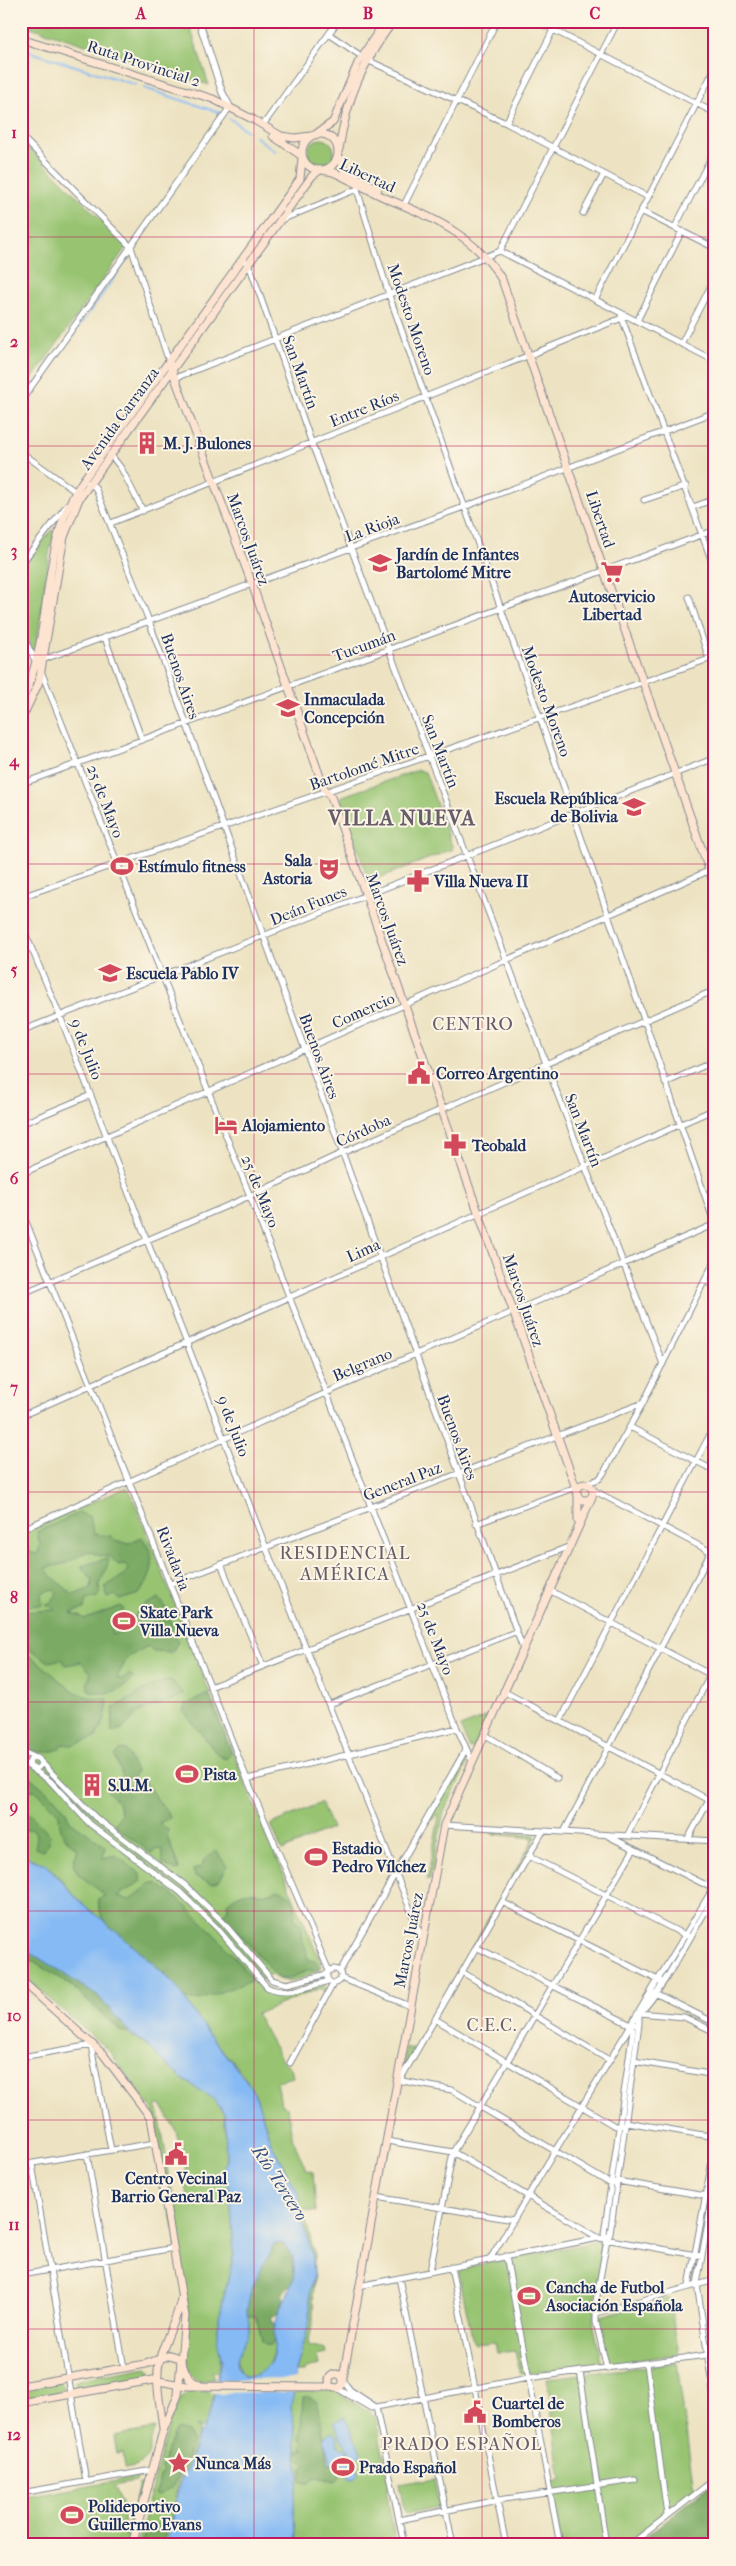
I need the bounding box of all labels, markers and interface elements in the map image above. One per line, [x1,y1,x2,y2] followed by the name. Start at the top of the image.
[135,4,147,23] text: A
[363,4,373,23] text: B
[590,4,601,23] text: C
[85,36,203,91] street label: Ruta Provincial 2
[11,123,17,142] text: 1
[337,154,399,197] street label: Libertad
[384,261,440,377] street label: Modesto Moreno
[10,332,18,351] text: 2
[278,333,323,412] street label: San Martín
[75,363,163,474] street label: Avenida Carranza
[327,386,402,431] street label: Entre Ríos
[134,430,160,456] building icon: M. J. Bulones
[162,434,251,454] place label: M. J. Bulones
[582,488,619,551] street label: Libertad
[223,490,274,588] street label: Marcos Juárez
[342,509,402,546] street label: La Rioja
[11,541,17,561] text: 3
[394,545,519,582] place label: Jardín de Infantes Bartolomé Mitre
[367,550,393,576] school or university icon: Jardín de Infantes Bartolomé Mitre
[599,559,625,585] supermarket icon: Autoservicio Libertad
[568,587,655,624] place label: Autoservicio Libertad
[330,625,399,666] street label: Tucumán
[157,631,204,722] street label: Buenos Aires
[518,643,575,759] street label: Modesto Moreno
[304,690,385,728] place label: Inmaculada Concepción
[275,695,301,721] school or university icon: Inmaculada Concepción
[418,712,463,791] street label: San Martín
[307,739,422,794] street label: Bartolomé Mitre
[8,751,20,771] text: 4
[83,762,128,840] street label: 25 de Mayo
[495,789,619,826] place label: Escuela República de Bolivia
[621,794,647,820] school or university icon: Escuela República de Bolivia
[327,806,476,830] district label: VILLA NUEVA
[262,851,313,888] place label: Sala Astoria
[109,853,135,879] sports icon: Estímulo fitness
[316,856,342,882] theatre icon: Sala Astoria
[138,857,246,876] place label: Estímulo fitness
[405,868,431,894] pharmacy icon: Villa Nueva II
[362,870,413,968] street label: Marcos Juárez
[433,872,529,891] place label: Villa Nueva II
[267,881,349,929] street label: Deán Funes
[11,960,18,979] text: 5
[97,960,123,986] school or university icon: Escuela Pablo IV
[126,964,240,983] place label: Escuela Pablo IV
[329,988,397,1033] street label: Comercio
[295,1011,344,1102] street label: Buenos Aires
[432,1014,514,1035] district label: CENTRO
[66,1016,107,1082] street label: 9 de Julio
[406,1060,432,1086] public building icon: Correo Argentino
[436,1064,558,1084] place label: Correo Argentino
[561,1091,606,1170] street label: San Martín
[333,1110,394,1151] street label: Córdoba
[213,1112,239,1138] hotel icon: Alojamiento
[241,1116,325,1135] place label: Alojamiento
[442,1132,468,1158] pharmacy icon: Teobald
[471,1136,528,1155] place label: Teobald
[237,1152,284,1230] street label: 25 de Mayo
[10,1169,19,1188] text: 6
[343,1234,384,1266] street label: Lima
[499,1251,548,1349] street label: Marcos Juárez
[330,1343,395,1385] street label: Belgrano
[9,1378,18,1397] text: 7
[433,1392,482,1483] street label: Buenos Aires
[213,1393,254,1459] street label: 9 de Julio
[360,1458,444,1505] street label: General Paz
[153,1523,195,1594] street label: Rivadavia
[280,1543,410,1585] district label: RESIDENCIAL AMÉRICA
[10,1588,18,1607] text: 8
[413,1599,458,1677] street label: 25 de Mayo
[139,1603,219,1640] place label: Skate Park Villa Nueva
[111,1608,137,1634] sports icon: Skate Park Villa Nueva
[174,1761,200,1787] sports icon: Pista
[203,1765,237,1784] place label: Pista
[79,1772,105,1798] building icon: S.U.M.
[108,1776,152,1795] place label: S.U.M.
[9,1797,18,1817] text: 9
[332,1839,427,1876] place label: Estadio Pedro Vílchez
[303,1844,329,1870] sports icon: Estadio Pedro Vílchez
[390,1891,427,1990] street label: Marcos Juárez
[7,2006,21,2025] text: 10
[467,2015,517,2036] district label: C.E.C.
[163,2141,189,2167] public building icon: Centro Vecinal Barrio General Paz
[247,2141,312,2225] water label: Río Tercero
[111,2169,242,2206] place label: Centro Vecinal Barrio General Paz
[8,2215,20,2234] text: 11
[545,2278,683,2316] place label: Cancha de Futbol Asociación Española
[516,2283,542,2309] sports icon: Cancha de Futbol Asociación Española
[492,2394,564,2431] place label: Cuartel de Bomberos
[462,2399,488,2425] public building icon: Cuartel de Bomberos
[7,2425,21,2444] text: 12
[382,2433,542,2455] district label: PRADO ESPAÑOL
[166,2450,192,2476] place icon: Nunca Más
[195,2454,271,2473] place label: Nunca Más
[330,2454,356,2480] sports icon: Prado Español
[359,2458,457,2478] place label: Prado Español
[88,2497,201,2534] place label: Polideportivo Guillermo Evans
[59,2502,85,2528] sports icon: Polideportivo Guillermo Evans

